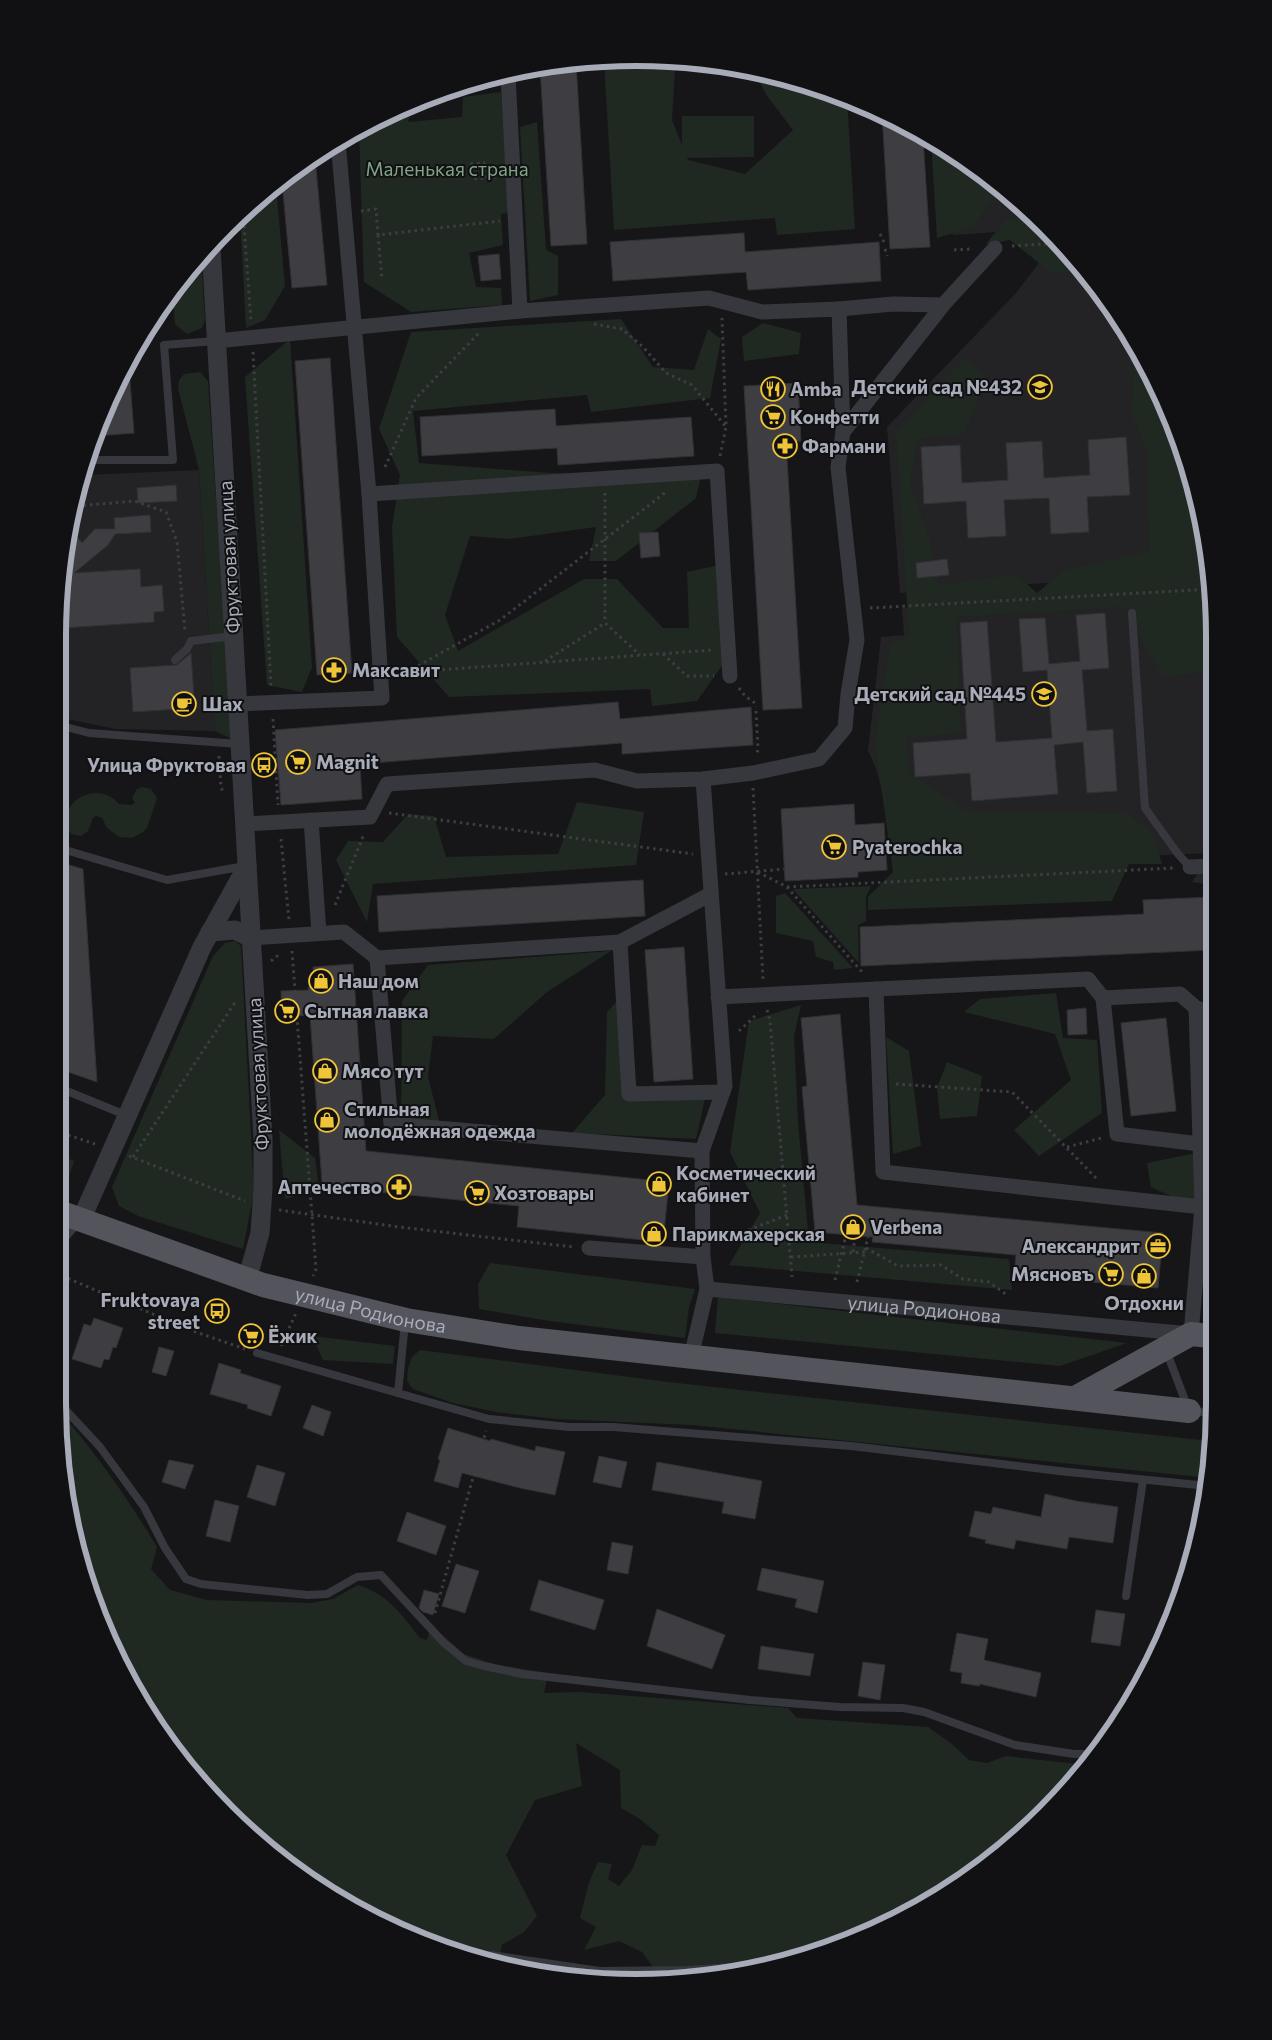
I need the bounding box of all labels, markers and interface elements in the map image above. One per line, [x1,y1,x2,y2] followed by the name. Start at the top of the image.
[365,157,529,180] park label: Маленькая страна
[1027,374,1053,400] school or university icon: Детский сад №432
[851,375,1022,398] place label: Детский сад №432
[760,376,786,402] restaurant icon: Amba
[790,377,842,400] place label: Amba
[760,404,786,430] supermarket icon: Конфетти
[790,405,880,428] place label: Конфетти
[772,433,798,459] pharmacy icon: Фармани
[802,434,886,457] place label: Фармани
[213,480,244,634] street label: Фруктовая улица
[321,657,347,683] pharmacy icon: Максавит
[352,658,440,681] place label: Максавит
[1031,681,1057,707] school or university icon: Детский сад №445
[854,682,1026,705] place label: Детский сад №445
[171,691,197,717] cafe icon: Шах
[202,692,243,715] place label: Шах
[285,749,311,775] supermarket icon: Magnit
[316,750,379,773] place label: Magnit
[251,752,277,778] bus stop icon: Улица Фруктовая
[87,753,246,776] place label: Улица Фруктовая
[821,834,847,860] supermarket icon: Pyaterochka
[852,835,963,858] place label: Pyaterochka
[308,968,334,994] shop icon: Наш дом
[338,969,419,992] place label: Наш дом
[242,997,273,1151] street label: Фруктовая улица
[274,998,300,1024] supermarket icon: Сытная лавка
[304,999,428,1022] place label: Сытная лавка
[312,1058,338,1084] shop icon: Мясо тут
[342,1059,424,1082] place label: Мясо тут
[344,1097,535,1142] place label: Стильная молодёжная одежда
[314,1107,340,1133] shop icon: Стильная молодёжная одежда
[676,1161,816,1206] place label: Косметический кабинет
[646,1171,672,1197] shop icon: Косметический кабинет
[386,1174,412,1200] pharmacy icon: Аптечество
[278,1175,382,1198] place label: Аптечество
[464,1180,490,1206] supermarket icon: Хозтовары
[494,1181,594,1204] place label: Хозтовары
[840,1214,866,1240] shop icon: Verbena
[870,1215,942,1238] place label: Verbena
[641,1221,667,1247] shop icon: Парикмахерская
[672,1222,825,1245] place label: Парикмахерская
[1145,1233,1171,1259] office icon: Александрит
[1021,1234,1140,1257] place label: Александрит
[1098,1261,1124,1287] supermarket icon: Мясновъ
[1011,1262,1094,1285] place label: Мясновъ
[1131,1263,1157,1289] shop icon: Отдохни
[293,1281,448,1337] street label: улица Родионова
[101,1288,200,1333] place label: Fruktovaya street
[847,1290,1002,1327] street label: улица Родионова
[1104,1291,1184,1314] place label: Отдохни
[204,1298,230,1324] bus stop icon: Fruktovaya street
[238,1323,264,1349] supermarket icon: Ёжик
[268,1324,318,1347] place label: Ёжик

